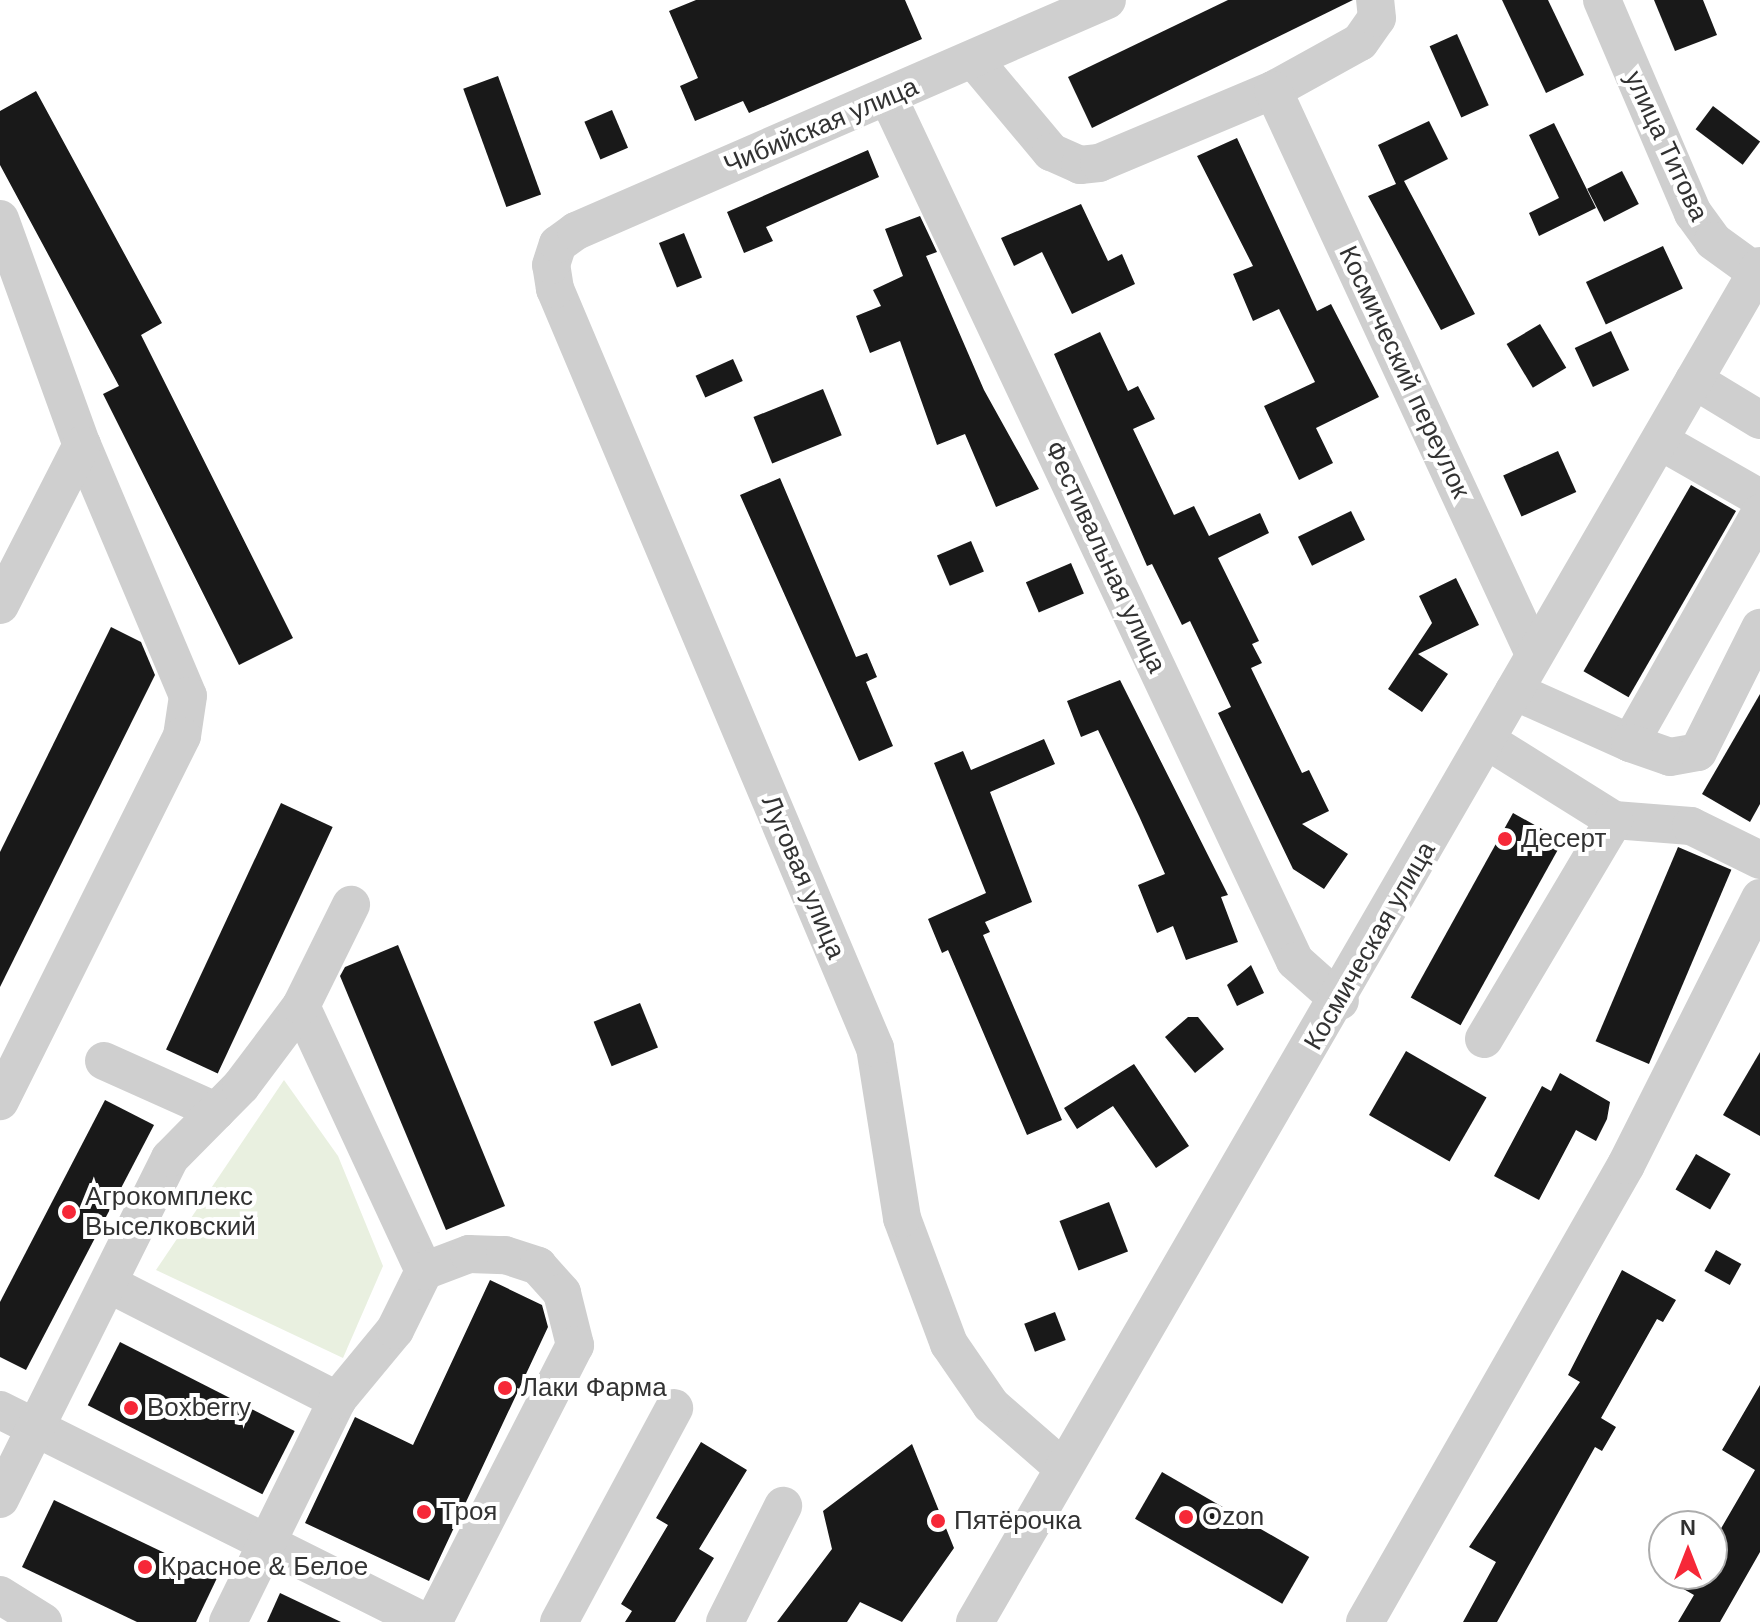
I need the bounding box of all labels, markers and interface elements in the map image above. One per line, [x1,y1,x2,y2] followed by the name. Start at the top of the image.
[1618,66,1714,226] street label: улица Титова
[719,71,923,181] street label: Чибийская улица
[1332,241,1476,503] street label: Космический переулок
[1038,436,1172,678] street label: Фестивальная улица
[755,791,851,963] street label: Луговая улица
[1521,823,1606,855] place label: Десерт
[1496,830,1514,848] marker: Десерт
[1298,836,1442,1056] street label: Космическая улица
[85,1181,256,1242] place label: Агрокомплекс Выселковский
[60,1203,78,1221] marker: Агрокомплекс Выселковский
[521,1372,667,1404] place label: Лаки Фарма
[496,1379,514,1397] marker: Лаки Фарма
[147,1392,251,1424] place label: Boxberry
[122,1399,140,1417] marker: Boxberry
[440,1496,497,1528] place label: Троя
[1202,1501,1264,1533] place label: Ozon
[415,1503,433,1521] marker: Троя
[954,1505,1081,1537] place label: Пятёрочка
[1177,1508,1195,1526] marker: Ozon
[1648,1510,1728,1590] north arrow
[929,1512,947,1530] marker: Пятёрочка
[1680,1515,1696,1540] text: N
[161,1551,368,1583] place label: Красное & Белое
[136,1558,154,1576] marker: Красное & Белое

